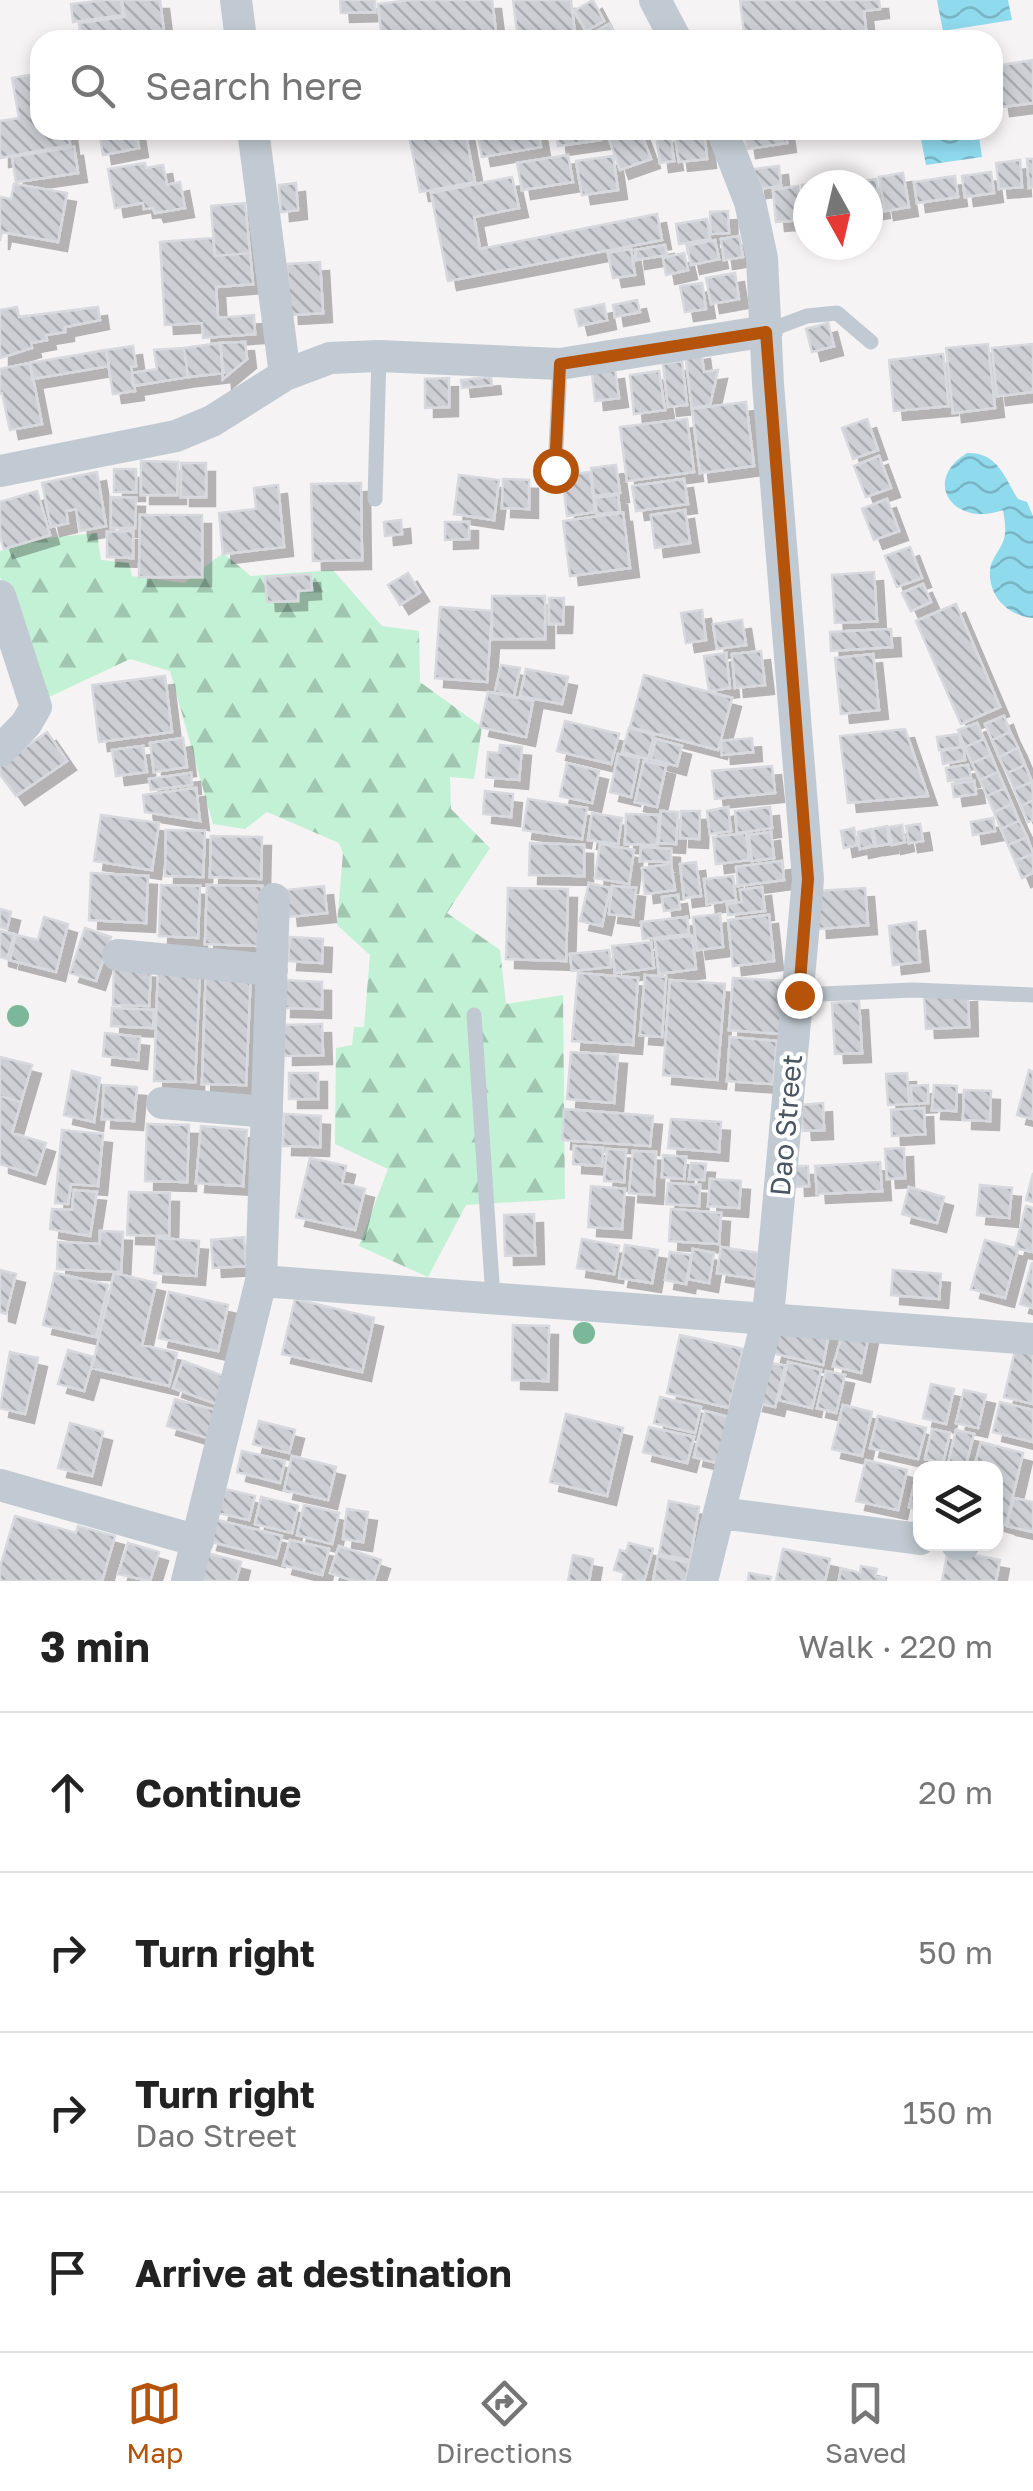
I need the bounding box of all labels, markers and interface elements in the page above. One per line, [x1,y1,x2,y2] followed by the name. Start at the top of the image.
[30,30,1003,140] search box
[65,58,120,113] icon: search
[145,63,363,108] text: Search here
[793,170,883,260] north arrow
[533,448,579,494] route start
[777,973,823,1019] route end
[763,1053,808,1197] street label: Dao Street
[913,1461,1003,1551] map controls
[913,1461,1003,1551] button: layers
[40,1621,150,1671] text: 3 min
[798,1627,993,1665] text: Walk · 220 m
[40,1765,95,1820] icon: ahead
[135,1770,301,1815] text: Continue
[918,1773,993,1811] text: 20 m
[40,1925,95,1980] icon: right
[135,1930,315,1975] text: Turn right
[918,1933,993,1971] text: 50 m
[135,2071,315,2116] text: Turn right
[40,2085,95,2140] icon: right
[903,2093,993,2131] text: 150 m
[135,2116,297,2154] text: Dao Street
[40,2245,95,2300] icon: arrive
[135,2250,512,2295] text: Arrive at destination
[126,2376,183,2469] tab: Map
[436,2376,573,2469] tab: Directions
[825,2376,907,2469] tab: Saved

